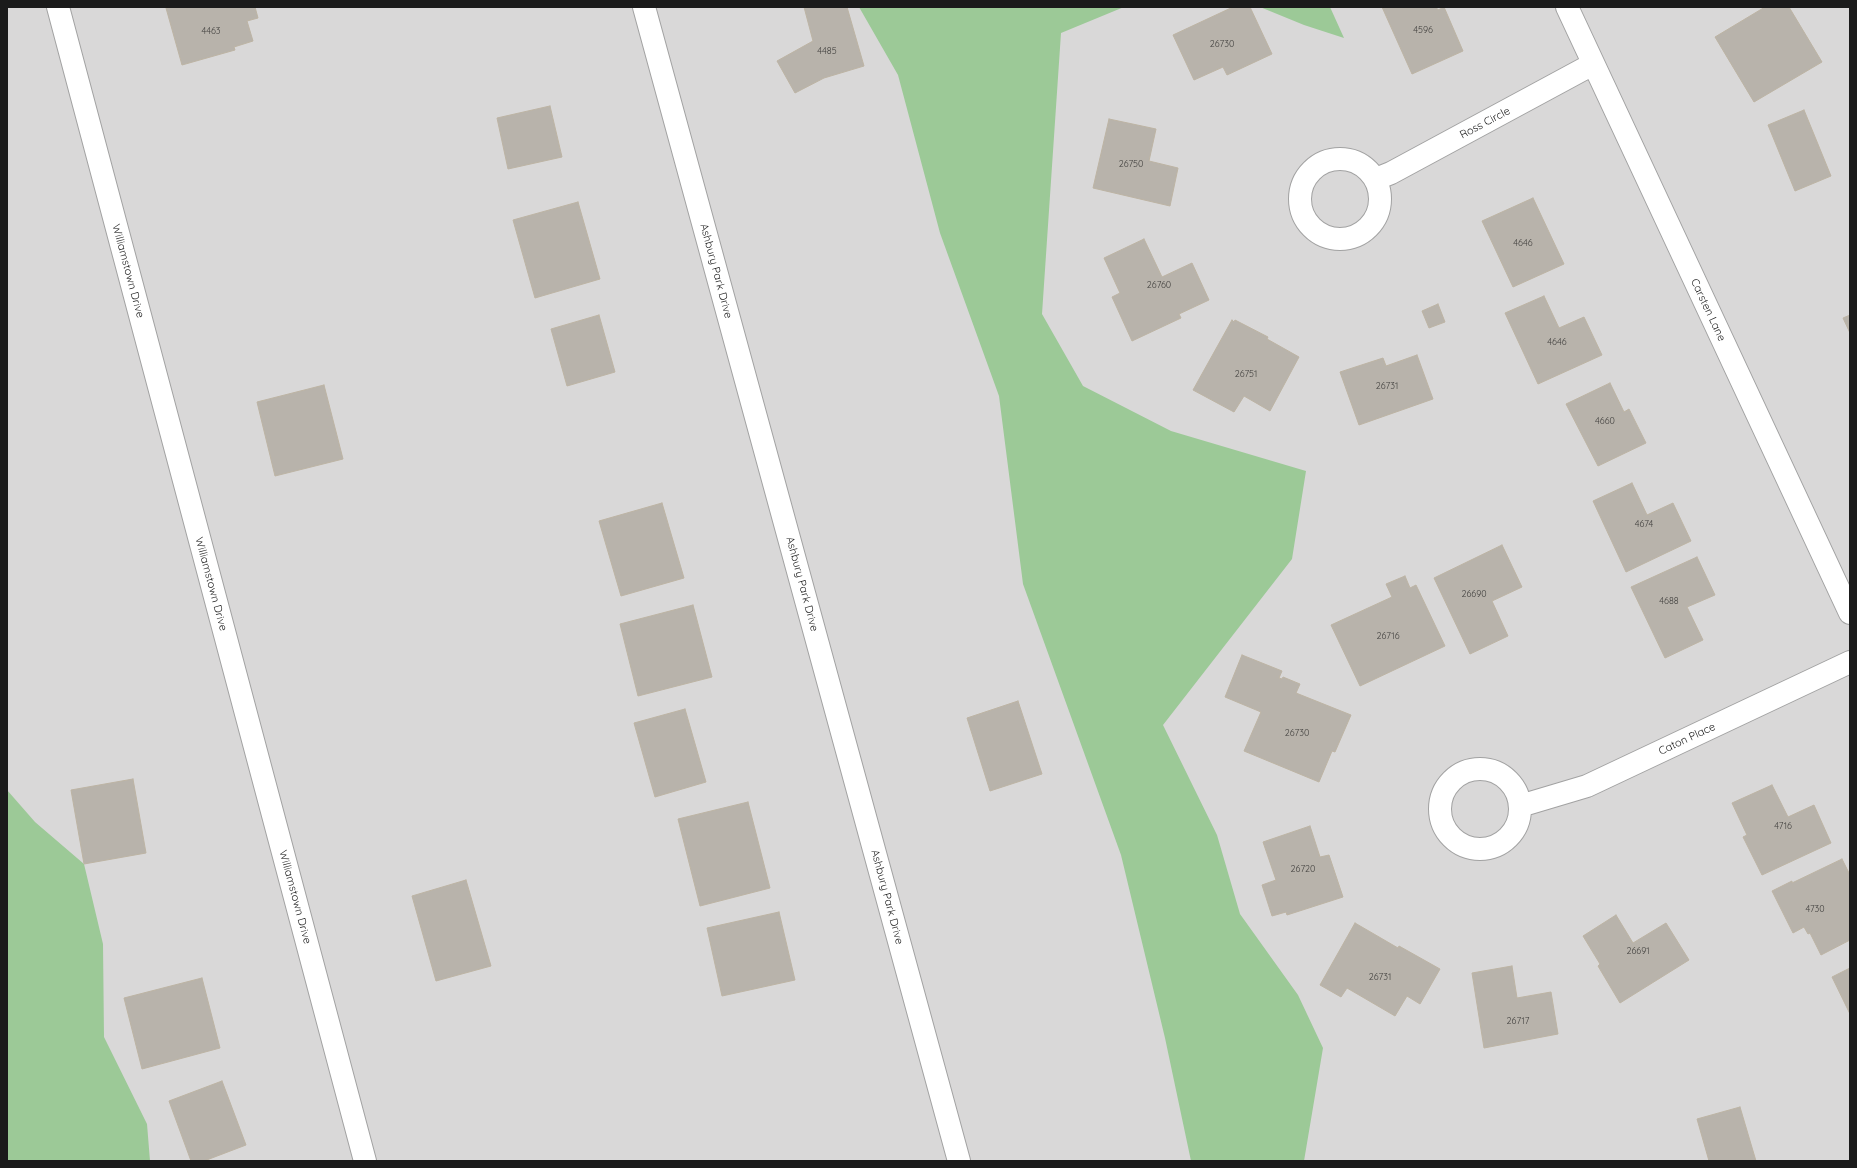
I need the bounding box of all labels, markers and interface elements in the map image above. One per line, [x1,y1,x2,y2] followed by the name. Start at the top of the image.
[1413,25,1433,35] house number: 4596
[201,26,221,36] house number: 4463
[1210,39,1234,49] house number: 26730
[817,46,837,56] house number: 4485
[1458,104,1512,142] street label: Ross Circle
[1119,159,1143,169] house number: 26750
[697,222,735,320] street label: Ashbury Park Drive
[109,223,147,319] street label: Williamstown Drive
[1513,238,1533,248] house number: 4646
[1688,277,1728,343] street label: Carsten Lane
[1147,280,1171,290] house number: 26760
[1547,337,1567,347] house number: 4646
[1235,369,1257,379] house number: 26751
[1376,381,1398,391] house number: 26731
[1595,416,1615,426] house number: 4660
[1635,519,1653,529] house number: 4674
[783,535,821,633] street label: Ashbury Park Drive
[192,536,230,632] street label: Williamstown Drive
[1461,589,1487,599] house number: 26690
[1659,596,1679,606] house number: 4688
[1376,631,1400,641] house number: 26716
[1656,720,1718,758] street label: Caton Place
[1285,728,1309,738] house number: 26730
[1774,821,1792,831] house number: 4716
[868,848,906,946] street label: Ashbury Park Drive
[276,849,314,945] street label: Williamstown Drive
[1291,864,1315,874] house number: 26720
[1805,904,1825,914] house number: 4730
[1626,946,1650,956] house number: 26691
[1369,972,1391,982] house number: 26731
[1507,1016,1529,1026] house number: 26717

